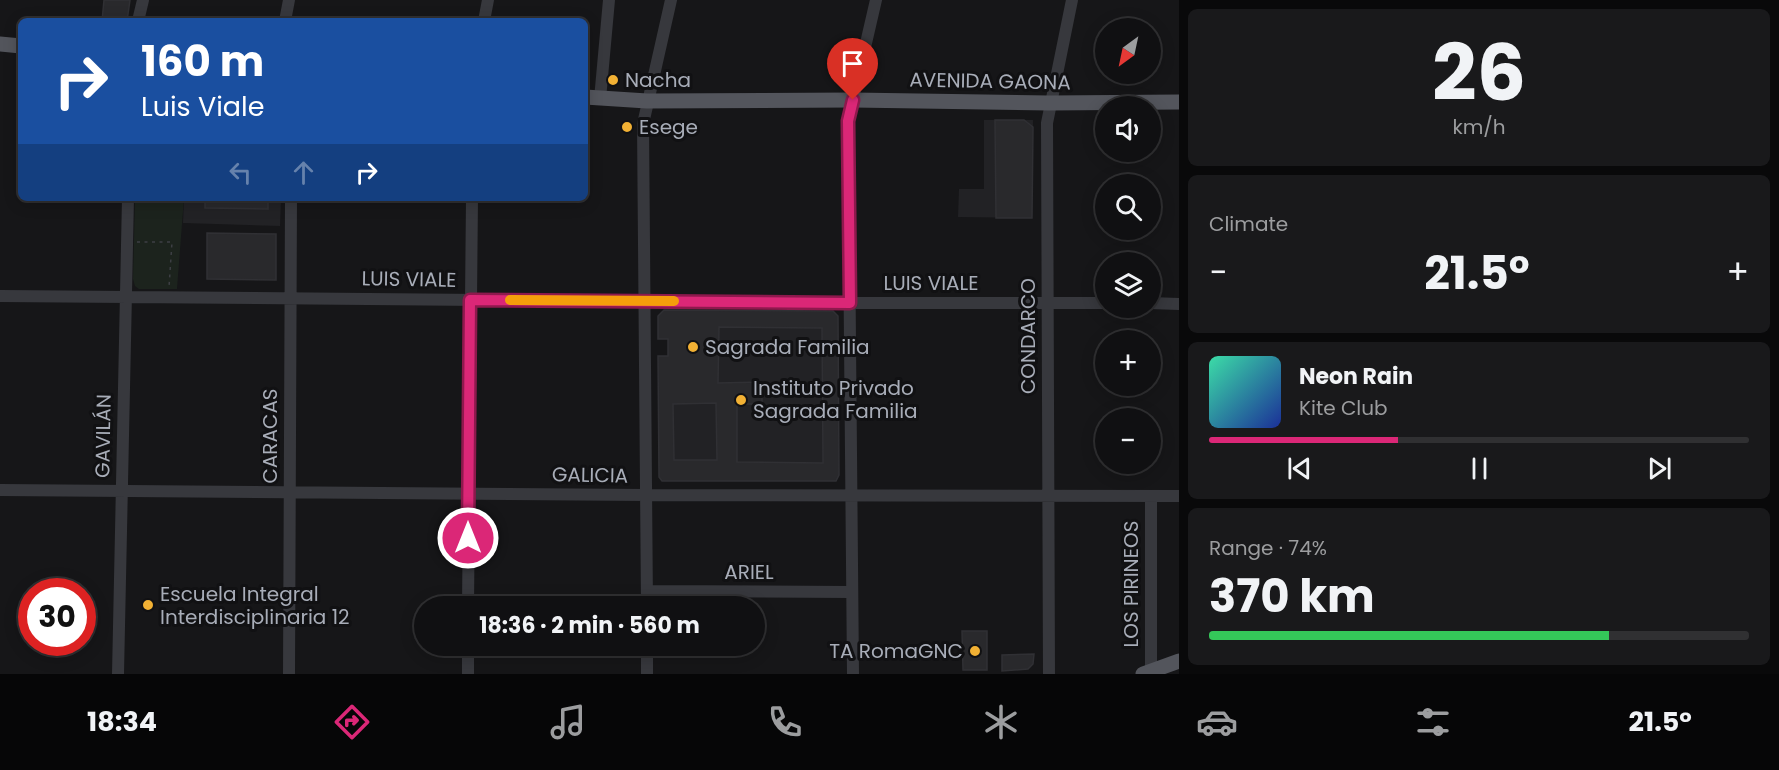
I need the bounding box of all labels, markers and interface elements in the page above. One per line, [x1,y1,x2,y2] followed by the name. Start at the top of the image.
[1095,18,1161,84] north arrow
[1095,18,1161,474] map controls
[1432,18,1526,127] text: 26
[141,32,264,91] text: 160 m
[827,38,878,100] pin
[42,42,120,120] icon: right
[836,47,869,80] icon: arrive
[625,66,691,94] place label: Nacha
[909,66,1071,96] street label: AVENIDA GAONA
[606,73,620,87] marker: Nacha
[141,88,264,125] text: Luis Viale
[1095,96,1161,162] button: sound
[639,113,698,141] place label: Esege
[1452,113,1506,141] text: km/h
[620,120,634,134] marker: Esege
[224,156,257,189] icon: left
[287,156,320,189] icon: ahead
[350,156,383,189] icon: right
[1095,174,1161,240] button: search
[1209,210,1288,238] text: Climate
[1424,242,1530,305] text: 21.5°
[1209,249,1227,296] text: −
[1726,249,1749,296] text: +
[1095,252,1161,318] button: layers
[361,264,457,294] street label: LUIS VIALE
[884,269,978,297] street label: LUIS VIALE
[1014,278,1042,394] street label: CONDARCO
[1095,330,1161,396] button: +
[705,333,870,361] place label: Sagrada Familia
[686,340,700,354] marker: Sagrada Familia
[1299,361,1413,392] text: Neon Rain
[753,374,918,425] place label: Instituto Privado Sagrada Familia
[256,388,284,484] street label: CARACAS
[734,393,748,407] marker: Instituto Privado Sagrada Familia
[88,394,118,478] street label: GAVILÁN
[1299,394,1388,422] text: Kite Club
[1095,408,1161,474] button: −
[1283,452,1316,485] icon: previous
[1463,452,1496,485] icon: pause
[1643,452,1676,485] icon: next
[552,460,628,490] street label: GALICIA
[436,506,500,570] position arrow
[1117,521,1145,647] street label: LOS PIRINEOS
[1209,534,1327,562] text: Range · 74%
[724,558,774,586] street label: ARIEL
[1209,565,1375,628] text: 370 km
[18,578,96,656] speed limit sign: 30
[160,580,350,631] place label: Escuela Integral Interdisciplinaria 12
[141,598,155,612] marker: Escuela Integral Interdisciplinaria 12
[479,610,700,641] text: 18:36 · 2 min · 560 m
[829,637,963,665] place label: TA RomaGNC
[968,644,982,658] marker: TA RomaGNC
[331,701,373,743] icon: directions
[547,701,589,743] icon: music
[764,701,806,743] icon: phone
[980,701,1022,743] icon: climate
[1196,701,1238,743] icon: car
[1412,701,1454,743] icon: filters
[87,703,157,740] text: 18:34
[1629,703,1692,740] text: 21.5°

